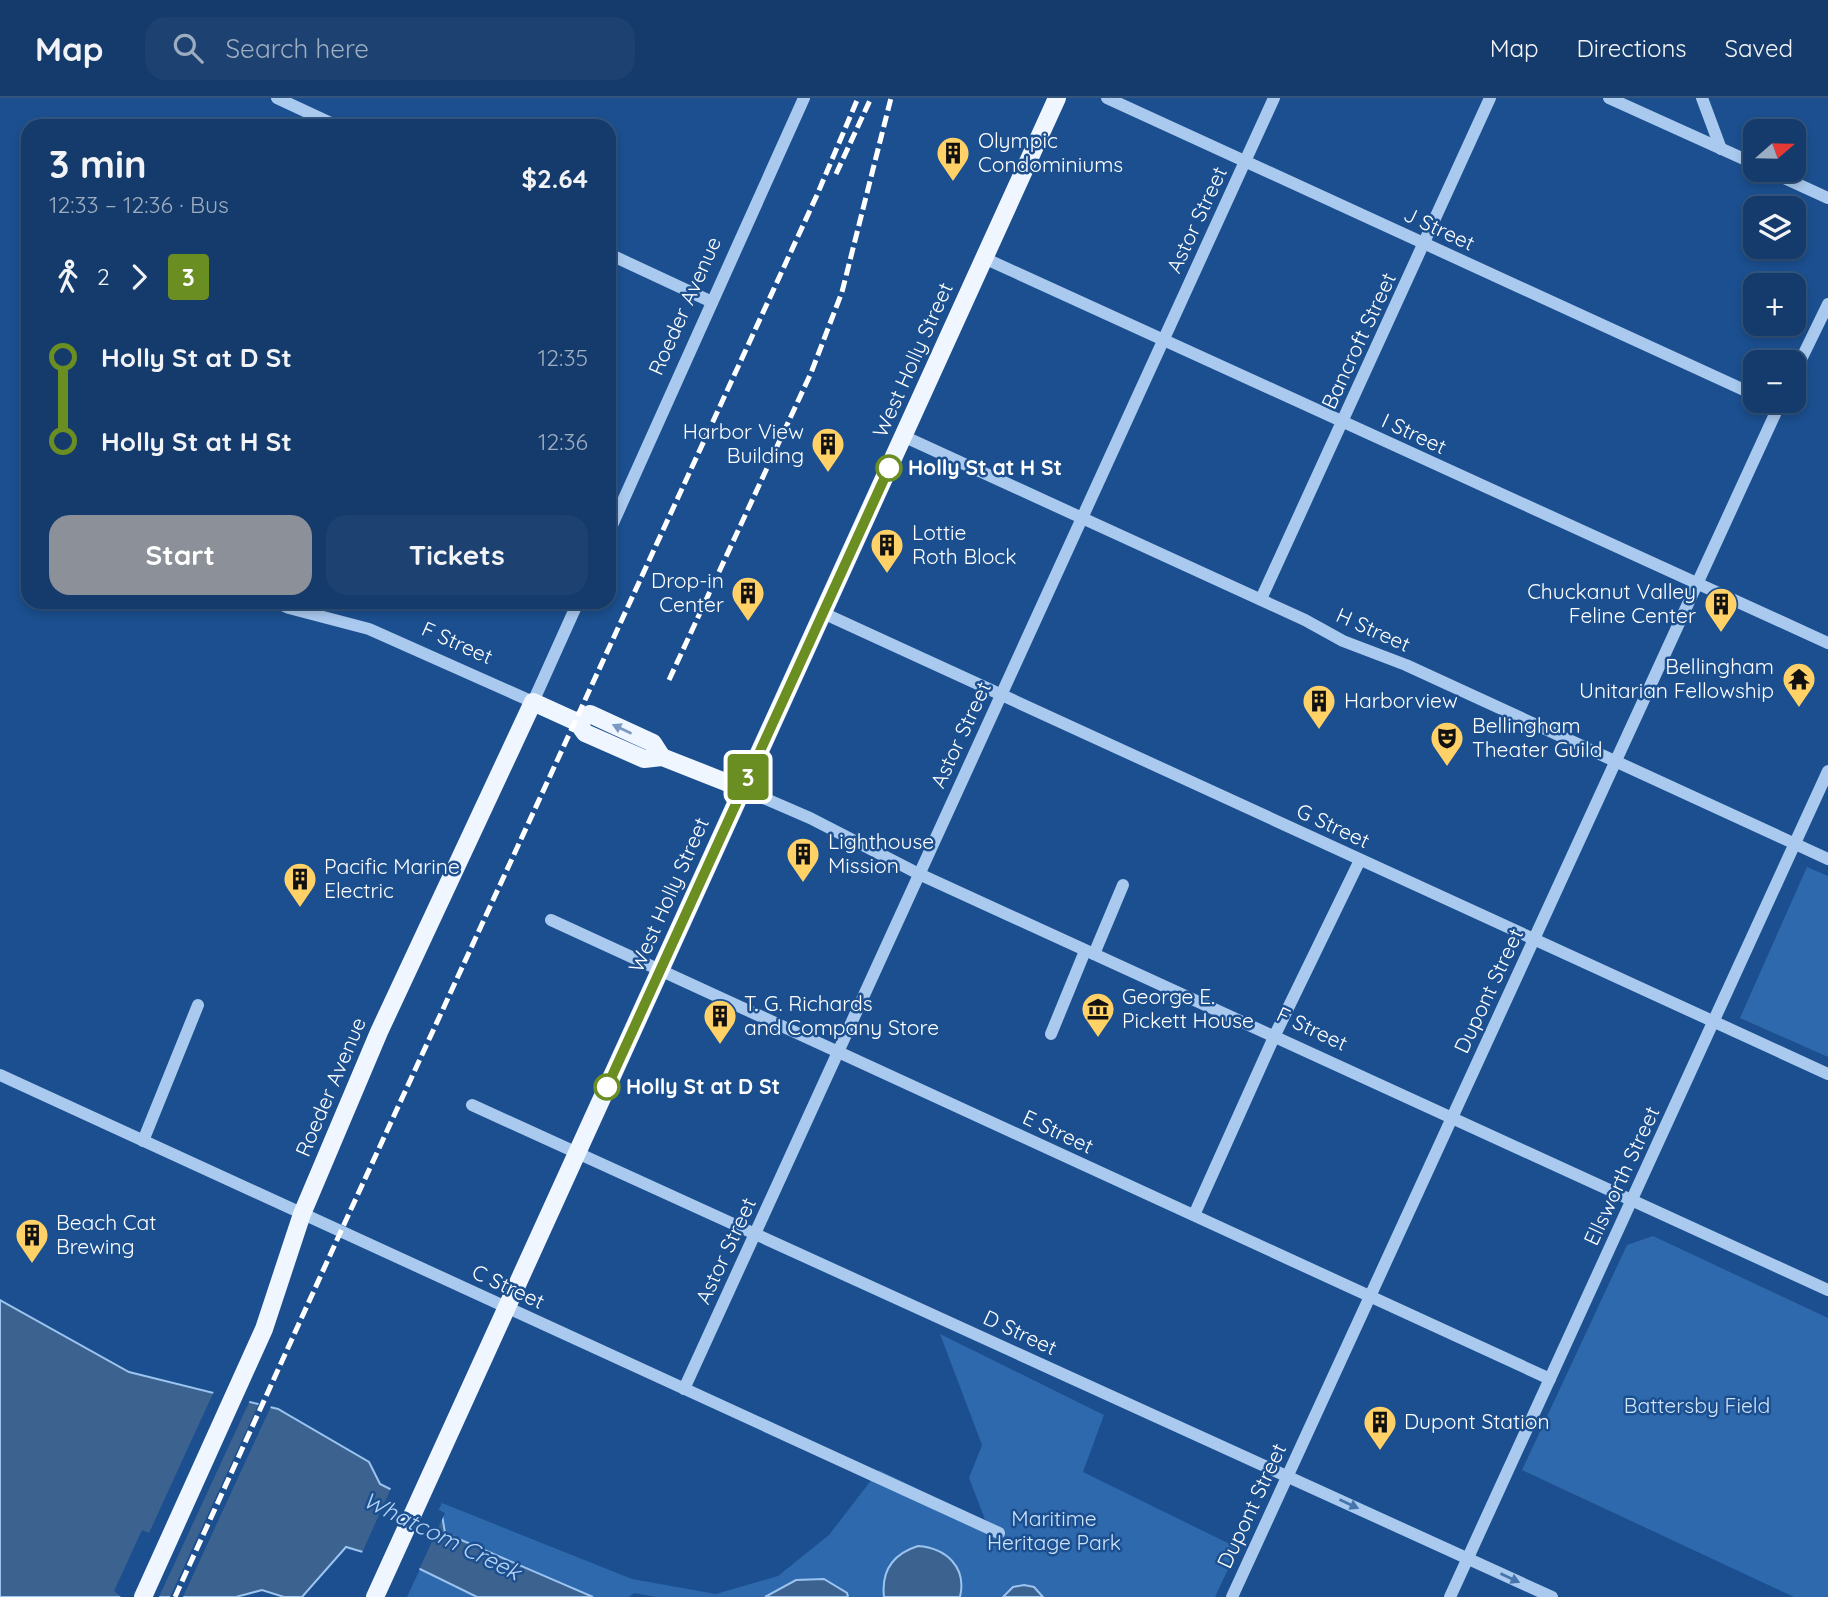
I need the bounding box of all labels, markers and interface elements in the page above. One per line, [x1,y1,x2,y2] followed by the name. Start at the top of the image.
[145,17,635,80] search box
[35,28,103,69] text: Map
[169,29,207,67] icon: search
[225,32,369,65] text: Search here
[1490,33,1539,63] text: Map
[1577,33,1687,63] text: Directions
[1725,33,1793,63] text: Saved
[1743,119,1806,182] north arrow
[1743,119,1806,413] map controls
[978,127,1123,177] place label: Olympic Condominiums
[934,134,972,183] building icon: Olympic Condominiums
[49,140,147,188] text: 3 min
[522,162,588,195] text: $2.64
[1160,162,1232,277] street label: Astor Street
[49,190,229,219] text: 12:33 – 12:36 · Bus
[1743,196,1806,259] button: layers
[1400,200,1479,256] street label: J Street
[642,232,726,379] street label: Roeder Avenue
[49,258,87,296] icon: walk
[120,258,158,296] icon: forward
[97,262,110,291] text: 2
[182,262,195,292] text: 3
[1315,268,1401,413] street label: Bancroft Street
[1743,273,1806,336] button: +
[866,278,958,441] street label: West Holly Street
[101,341,292,374] text: Holly St at D St
[538,343,588,372] text: 12:35
[1743,350,1806,413] button: −
[1378,407,1451,459] street label: I Street
[683,418,804,468] place label: Harbor View Building
[101,425,292,458] text: Holly St at H St
[809,425,847,474] building icon: Harbor View Building
[538,427,588,456] text: 12:36
[908,454,1062,480] place label: Holly St at H St
[876,455,902,481] marker: Holly St at H St
[49,515,312,595] button: Start
[326,515,588,595] button: Tickets
[912,519,1016,569] place label: Lottie Roth Block
[868,526,906,575] building icon: Lottie Roth Block
[651,567,724,617] place label: Drop-in Center
[729,574,767,623] building icon: Drop-in Center
[1527,578,1696,628] place label: Chuckanut Valley Feline Center
[1702,585,1740,634] building icon: Chuckanut Valley Feline Center
[1332,601,1414,657] street label: H Street
[418,615,497,669] street label: F Street
[1579,653,1774,703] place label: Bellingham Unitarian Fellowship
[1780,660,1818,709] temple icon: Bellingham Unitarian Fellowship
[924,677,996,792] street label: Astor Street
[1300,682,1338,731] building icon: Harborview
[1344,687,1458,713] place label: Harborview
[1472,712,1602,762] place label: Bellingham Theater Guild
[1428,719,1466,768] theatre icon: Bellingham Theater Guild
[612,723,632,735] one-way arrow
[725,754,771,800] line badge: 3
[742,762,754,792] text: 3
[1293,797,1374,853] street label: G Street
[622,813,714,976] street label: West Holly Street
[828,828,934,878] place label: Lighthouse Mission
[784,835,822,884] building icon: Lighthouse Mission
[324,853,460,903] place label: Pacific Marine Electric
[281,860,319,909] building icon: Pacific Marine Electric
[1448,924,1528,1057] street label: Dupont Street
[1122,983,1254,1033] place label: George E. Pickett House
[744,990,939,1040] place label: T. G. Richards and Company Store
[1079,990,1117,1039] museum icon: George E. Pickett House
[701,997,739,1046] building icon: T. G. Richards and Company Store
[1273,1000,1352,1056] street label: F Street
[289,1013,371,1160] street label: Roeder Avenue
[626,1073,780,1099] place label: Holly St at D St
[594,1074,620,1100] marker: Holly St at D St
[1578,1102,1665,1249] street label: Ellsworth Street
[1019,1103,1098,1159] street label: E Street
[689,1193,761,1308] street label: Astor Street
[56,1209,156,1259] place label: Beach Cat Brewing
[13,1216,51,1265] building icon: Beach Cat Brewing
[468,1258,549,1314] street label: C Street
[979,1304,1061,1360] street label: D Street
[1624,1392,1770,1418] park label: Battersby Field
[1361,1403,1399,1452] building icon: Dupont Station
[1404,1408,1550,1434] place label: Dupont Station
[1211,1439,1291,1572] street label: Dupont Street
[359,1485,527,1587] water label: Whatcom Creek
[1339,1499,1359,1510] one-way arrow
[987,1505,1121,1555] park label: Maritime Heritage Park
[1500,1572,1520,1584] one-way arrow

